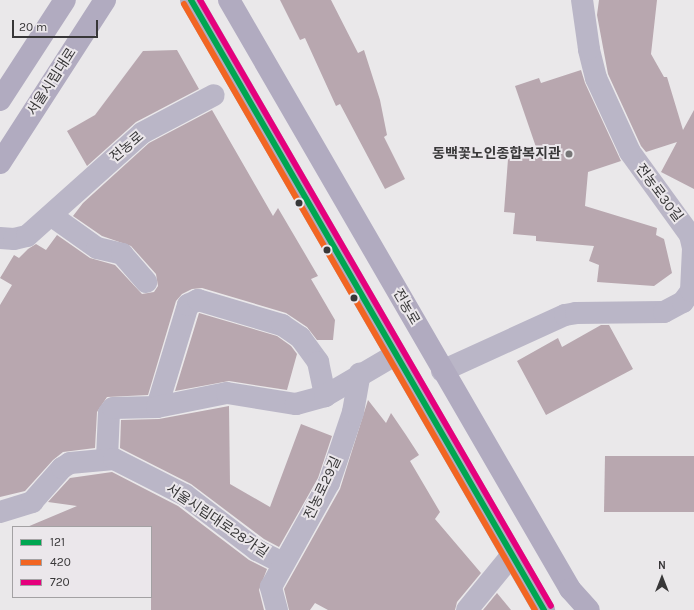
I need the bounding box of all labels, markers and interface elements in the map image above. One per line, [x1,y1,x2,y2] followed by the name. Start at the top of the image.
[14,12,100,38] scale bar
[19,20,47,34] text: 20 m
[24,45,80,119] street label: 서울시립대로
[107,128,147,166] street label: 전농로
[432,146,561,162] place label: 동백꽃노인종합복지관
[564,149,574,159] marker: 동백꽃노인종합복지관
[632,161,686,225] street label: 전농로30길
[294,198,304,208] unlabelled marker
[322,245,332,255] unlabelled marker
[389,286,423,328] street label: 전농로
[349,293,359,303] unlabelled marker
[301,454,345,522] street label: 전농로29길
[163,481,271,561] street label: 서울시립대로28가길
[12,526,152,598] legend
[50,535,65,549] text: 121
[50,555,71,569] text: 420
[642,558,682,598] north arrow
[658,559,666,572] text: N
[50,575,70,589] text: 720

